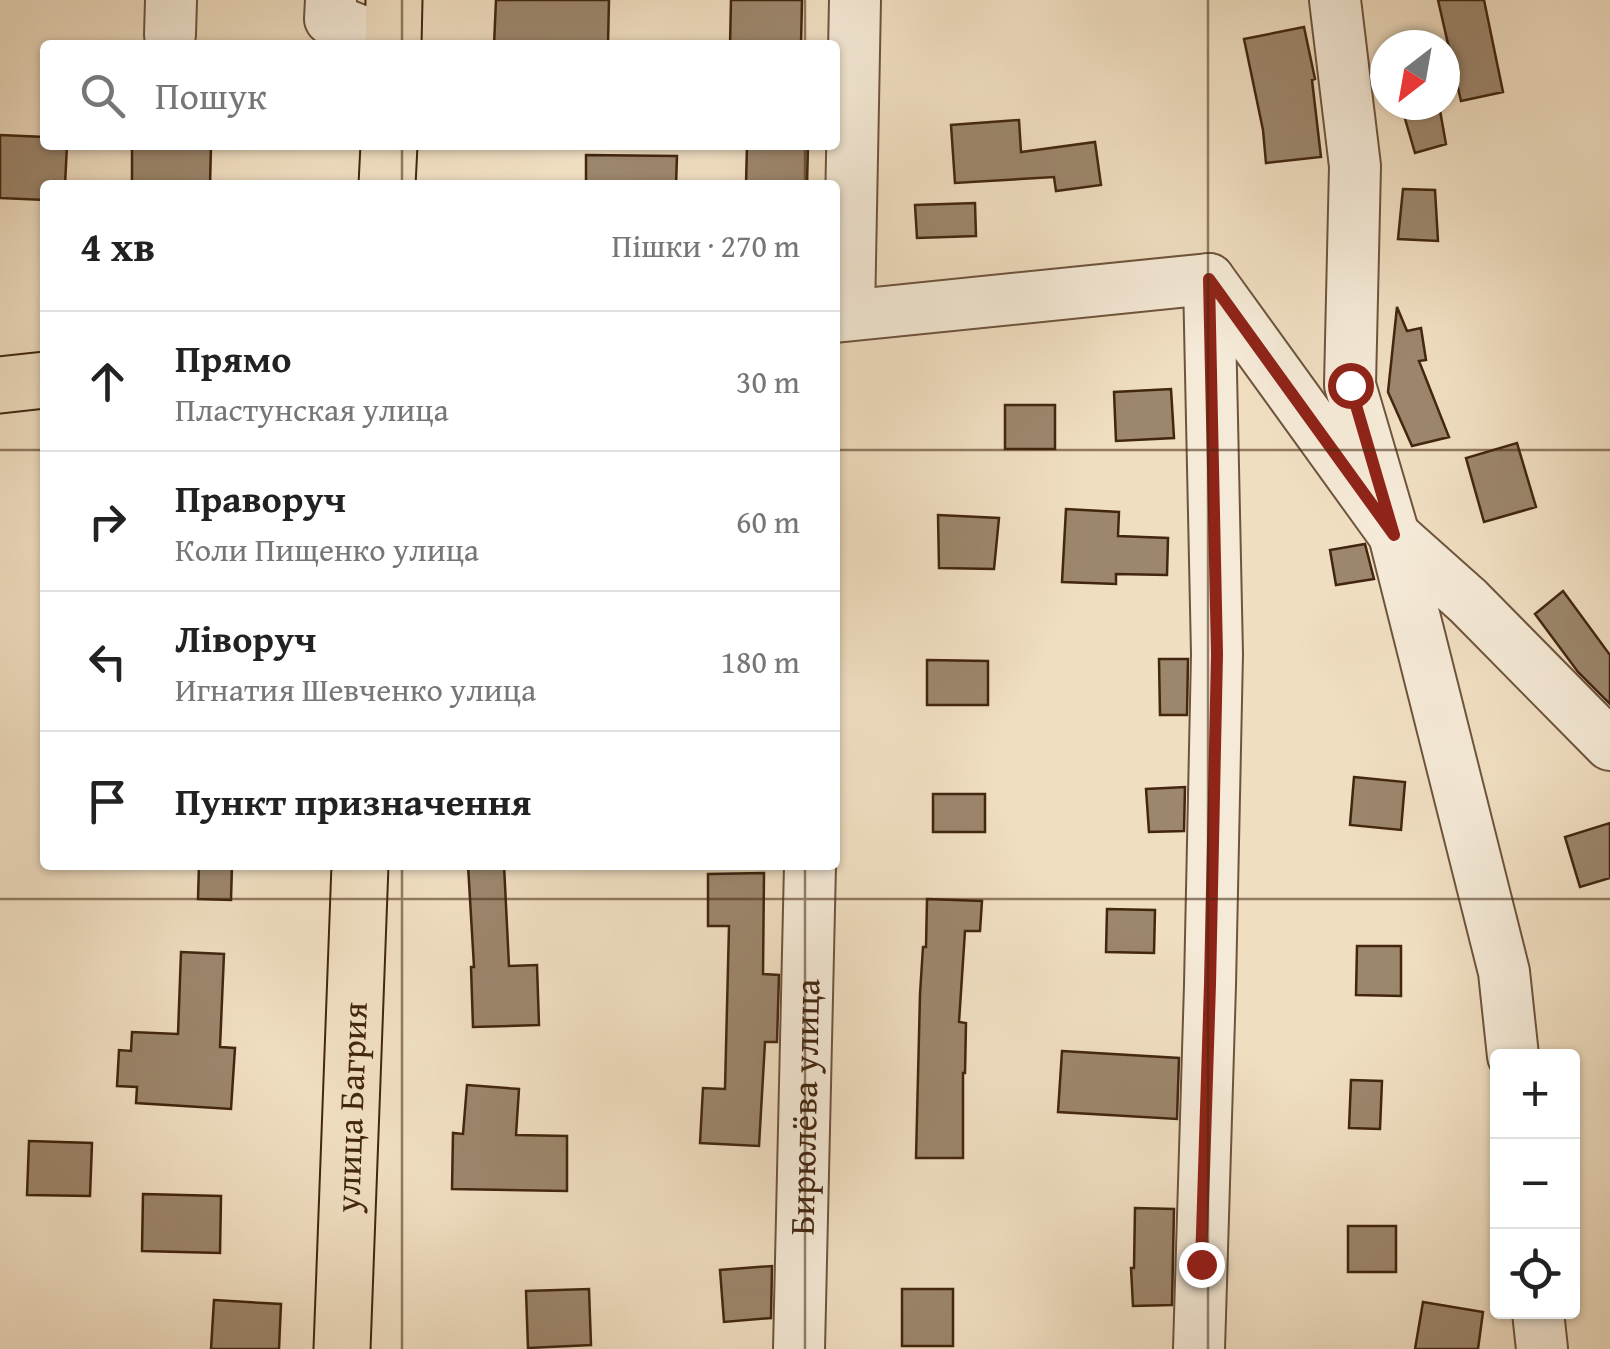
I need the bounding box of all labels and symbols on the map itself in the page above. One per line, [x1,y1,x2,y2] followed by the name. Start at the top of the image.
[1370,30,1460,120] north arrow
[1328,363,1374,409] route start
[776,978,832,1236] street label: Бирюлёва улица
[321,1001,380,1215] street label: улица Багрия
[1179,1242,1225,1288] route end

